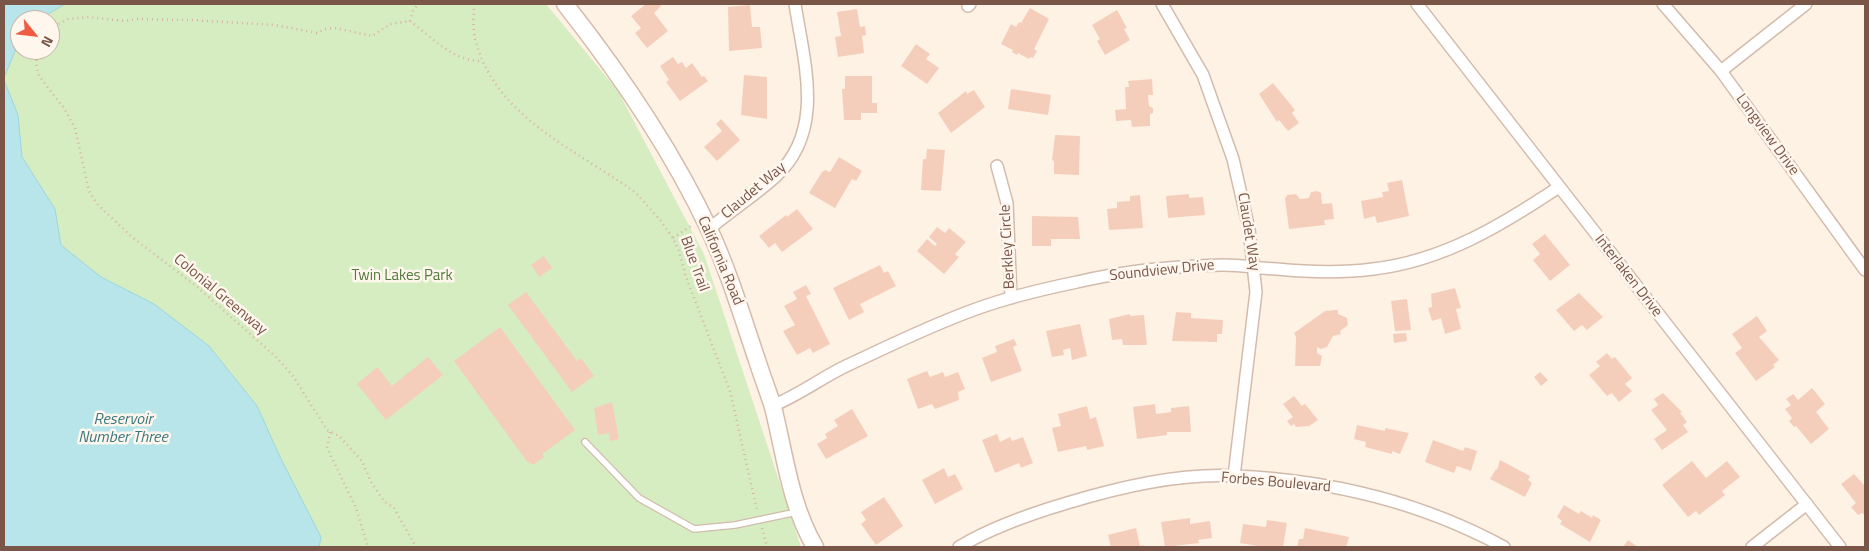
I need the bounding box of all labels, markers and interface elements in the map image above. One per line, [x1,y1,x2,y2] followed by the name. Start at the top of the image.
[10,10,60,60] north arrow
[36,33,59,51] text: N
[1731,91,1803,179] street label: Longview Drive
[718,159,790,223] street label: Claudet Way
[1233,192,1263,272] street label: Claudet Way
[997,204,1019,290] street label: Berkley Circle
[693,214,747,308] street label: California Road
[1590,231,1666,321] street label: Interlaken Drive
[676,234,712,294] street label: Blue Trail
[170,251,270,339] street label: Colonial Greenway
[1109,257,1215,285] street label: Soundview Drive
[351,267,453,285] park label: Twin Lakes Park
[78,410,168,448] water label: Reservoir Number Three
[1220,469,1332,497] street label: Forbes Boulevard

